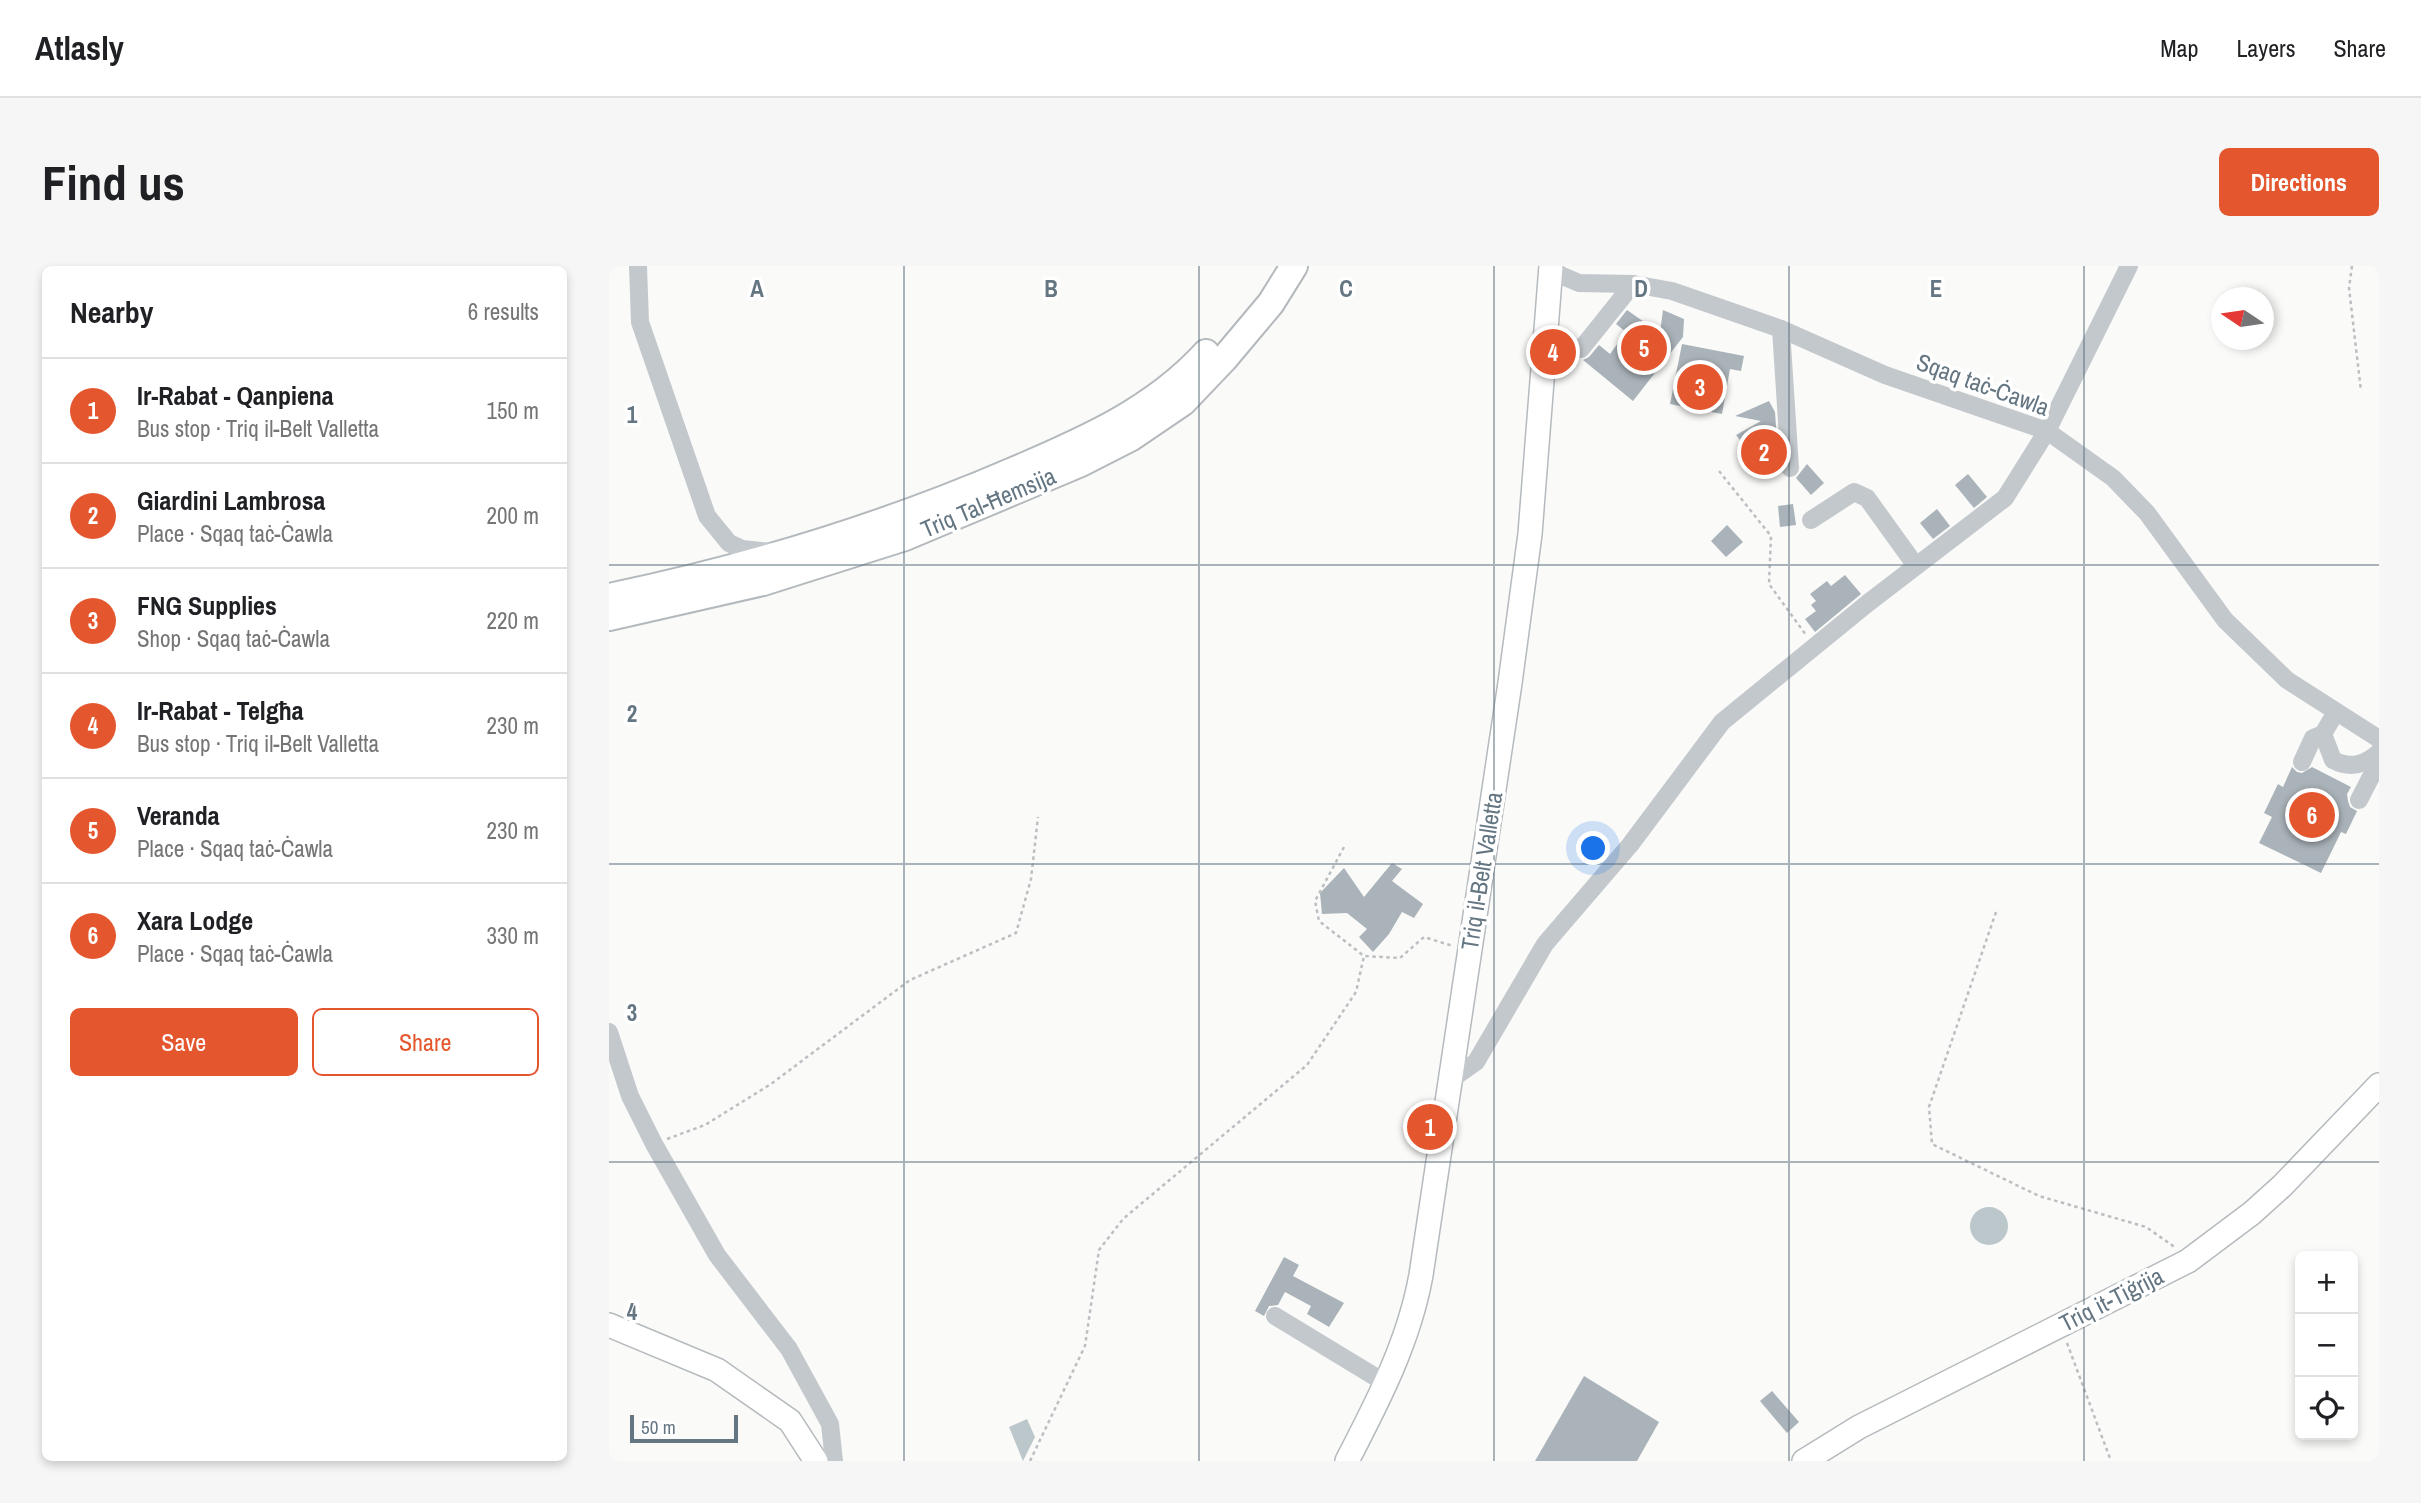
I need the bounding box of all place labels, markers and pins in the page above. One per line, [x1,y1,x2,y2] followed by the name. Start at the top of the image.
[1621,322,1667,374] pin: 5
[1530,326,1576,378] pin: 4
[1677,361,1723,413] pin: 3
[1741,426,1787,478] pin: 2
[2289,789,2335,841] pin: 6
[1407,1101,1453,1153] pin: 1

